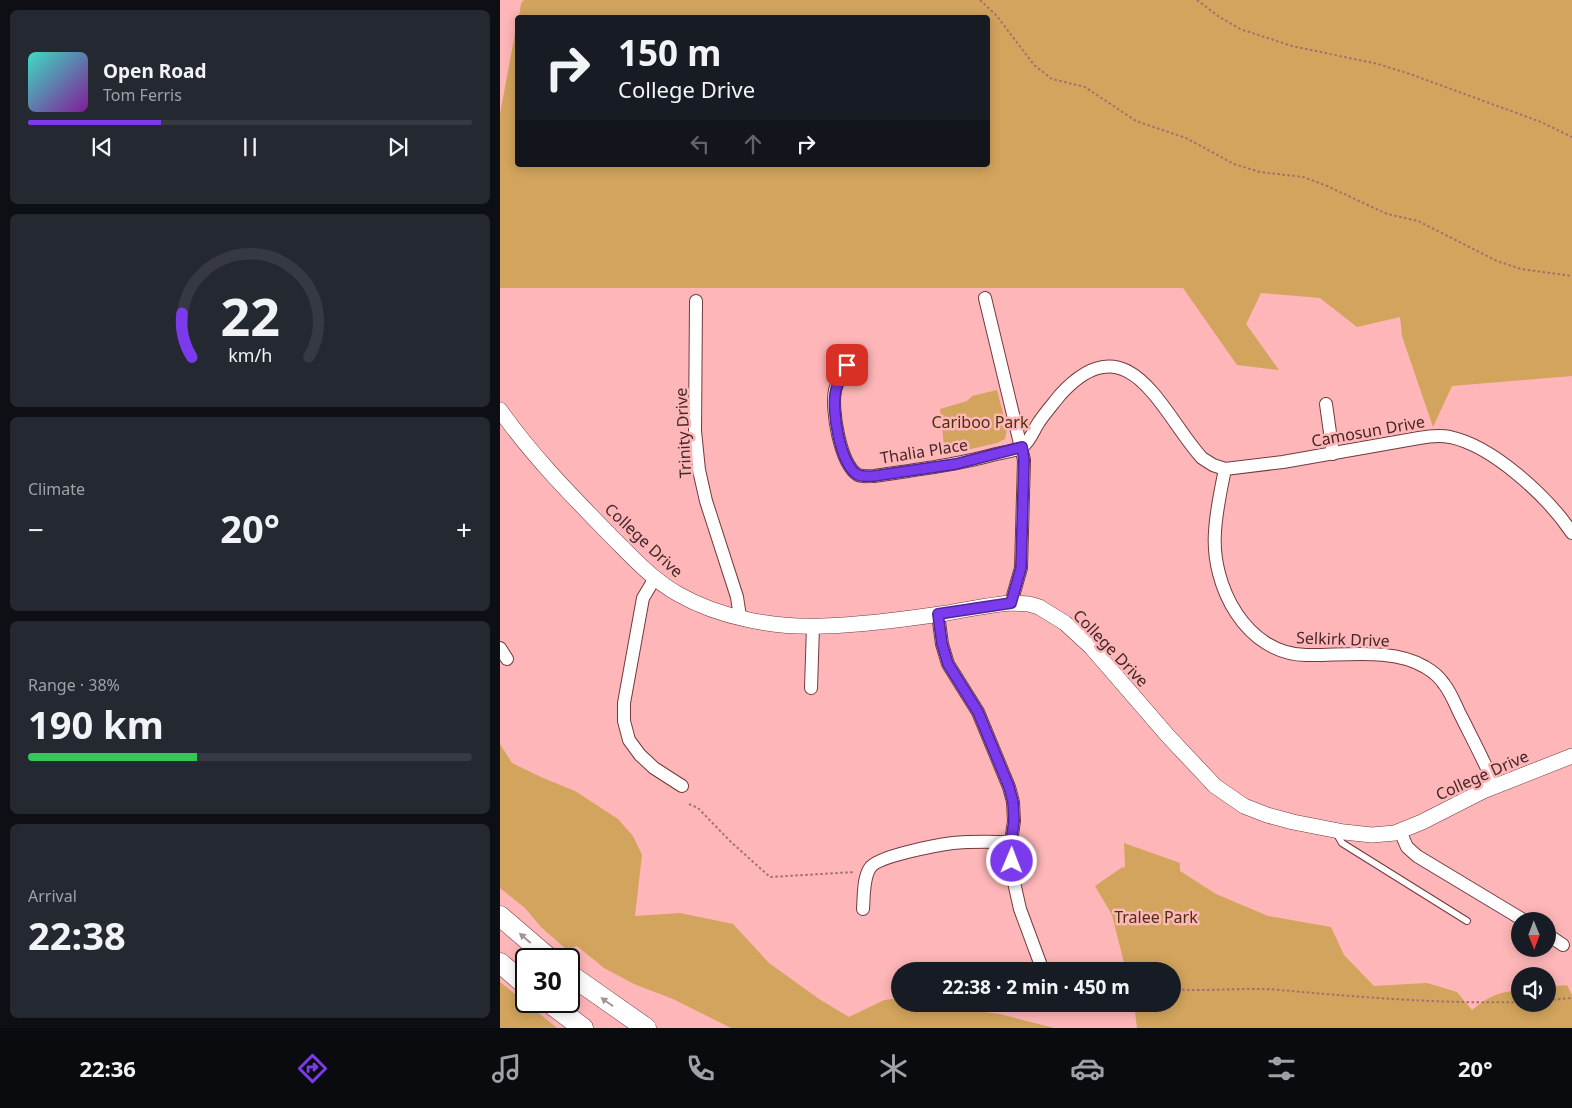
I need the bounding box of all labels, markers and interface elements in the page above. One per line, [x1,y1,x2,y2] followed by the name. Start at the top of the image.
[618,29,721,76] text: 150 m
[535,35,600,100] icon: right
[103,58,206,84] text: Open Road
[618,74,755,104] text: College Drive
[103,84,182,106] text: Tom Ferris
[686,130,714,158] icon: left
[739,130,767,158] icon: ahead
[792,130,820,158] icon: right
[88,133,116,161] icon: previous
[236,133,264,161] icon: pause
[384,133,412,161] icon: next
[220,280,280,351] text: 22
[228,343,272,367] text: km/h
[826,344,868,386] pin
[833,351,861,379] icon: arrive
[670,387,696,479] street label: Trinity Drive
[1310,410,1426,452] street label: Camosun Drive
[932,411,1029,433] park label: Cariboo Park
[879,433,969,469] street label: Thalia Place
[28,478,85,500] text: Climate
[600,498,688,582] street label: College Drive
[220,502,280,554] text: 20°
[28,510,44,548] text: −
[456,510,472,548] text: +
[1068,605,1154,691] street label: College Drive
[1296,626,1390,652] street label: Selkirk Drive
[28,674,120,696] text: Range · 38%
[28,698,164,750] text: 190 km
[1432,745,1532,805] street label: College Drive
[985,834,1037,886] position arrow
[28,885,77,907] text: Arrival
[1114,906,1198,928] park label: Tralee Park
[28,909,126,961] text: 22:38
[1511,912,1556,958] north arrow
[1511,912,1556,1012] map controls
[518,932,531,943] one-way arrow
[515,948,580,1013] speed limit sign: 30
[1511,967,1556,1012] button: sound
[942,974,1130,1000] text: 22:38 · 2 min · 450 m
[600,997,614,1007] one-way arrow
[295,1051,330,1086] icon: directions
[489,1051,524,1086] icon: music
[683,1051,718,1086] icon: phone
[876,1051,911,1086] icon: climate
[1070,1051,1105,1086] icon: car
[1264,1051,1299,1086] icon: filters
[79,1053,136,1083] text: 22:36
[1458,1053,1492,1083] text: 20°

